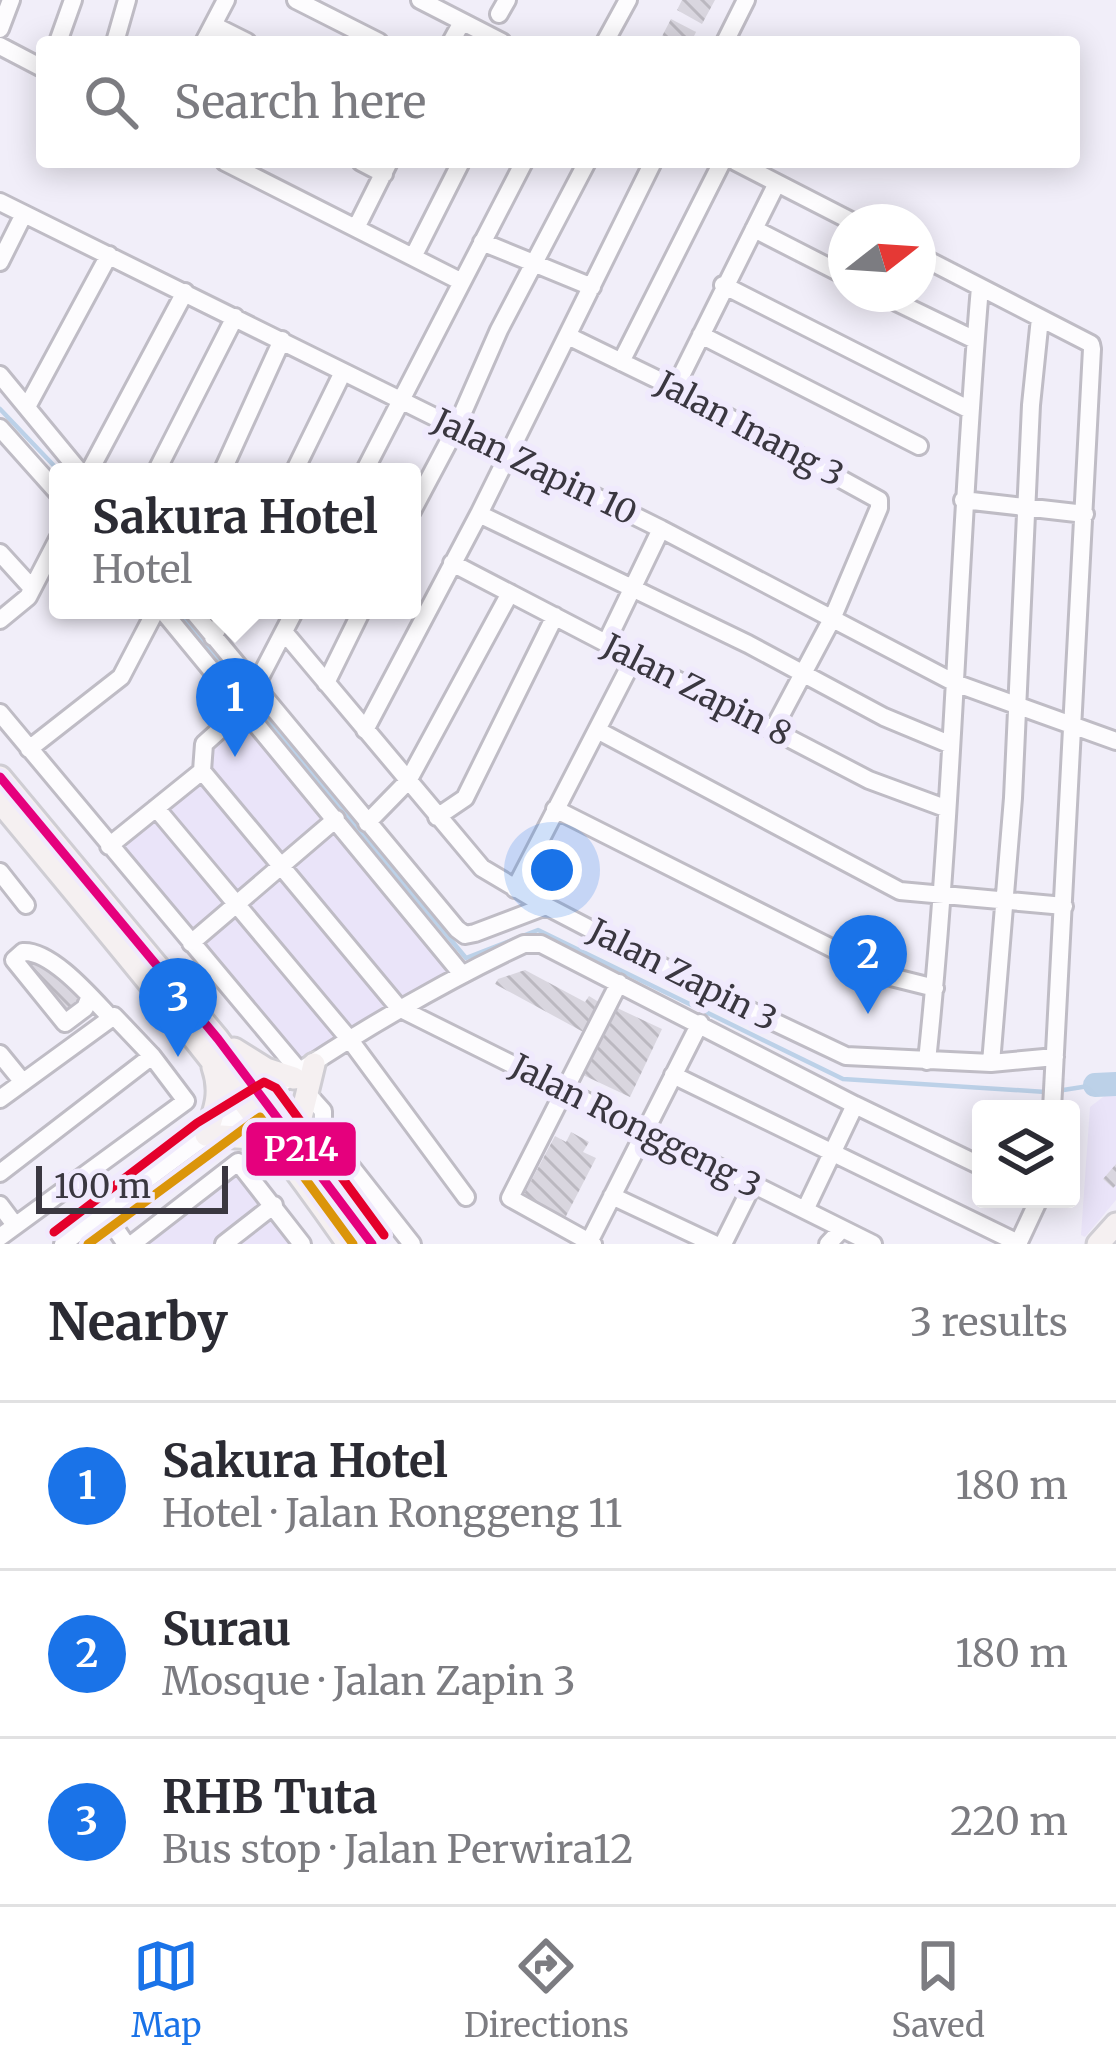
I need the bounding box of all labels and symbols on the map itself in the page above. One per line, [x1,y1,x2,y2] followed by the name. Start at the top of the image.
[828,204,936,312] north arrow
[648,362,851,496] street label: Jalan Inang 3
[426,400,643,534] street label: Jalan Zapin 10
[595,624,798,755] street label: Jalan Zapin 8
[196,658,274,757] pin: 1
[522,840,582,900] your location
[581,910,784,1040] street label: Jalan Zapin 3
[829,915,907,1014] pin: 2
[139,958,217,1057] pin: 3
[503,1045,768,1207] street label: Jalan Ronggeng 3
[244,1120,358,1178] line badge: P214
[264,1129,338,1170] text: P214
[36,1160,228,1213] scale bar

